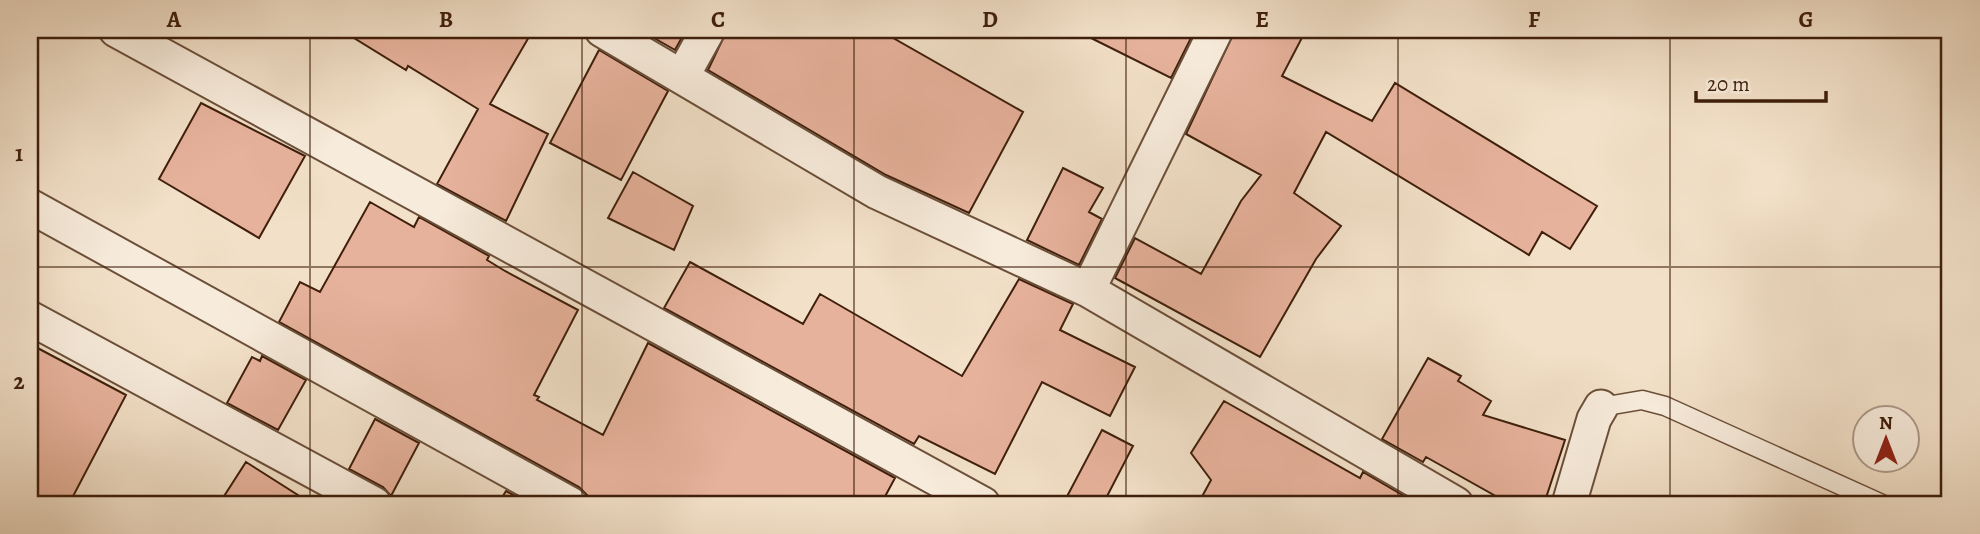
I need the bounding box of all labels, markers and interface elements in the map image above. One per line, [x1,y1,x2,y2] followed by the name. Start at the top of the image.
[166,4,182,35] text: A
[439,4,453,35] text: B
[711,4,725,35] text: C
[982,4,998,35] text: D
[1255,4,1269,35] text: E
[1528,4,1541,35] text: F
[1798,4,1814,35] text: G
[1696,60,1826,104] scale bar
[1707,70,1750,98] text: 20 m
[15,138,23,169] text: 1
[13,366,25,397] text: 2
[1850,405,1920,475] north arrow
[1879,410,1893,436] text: N

